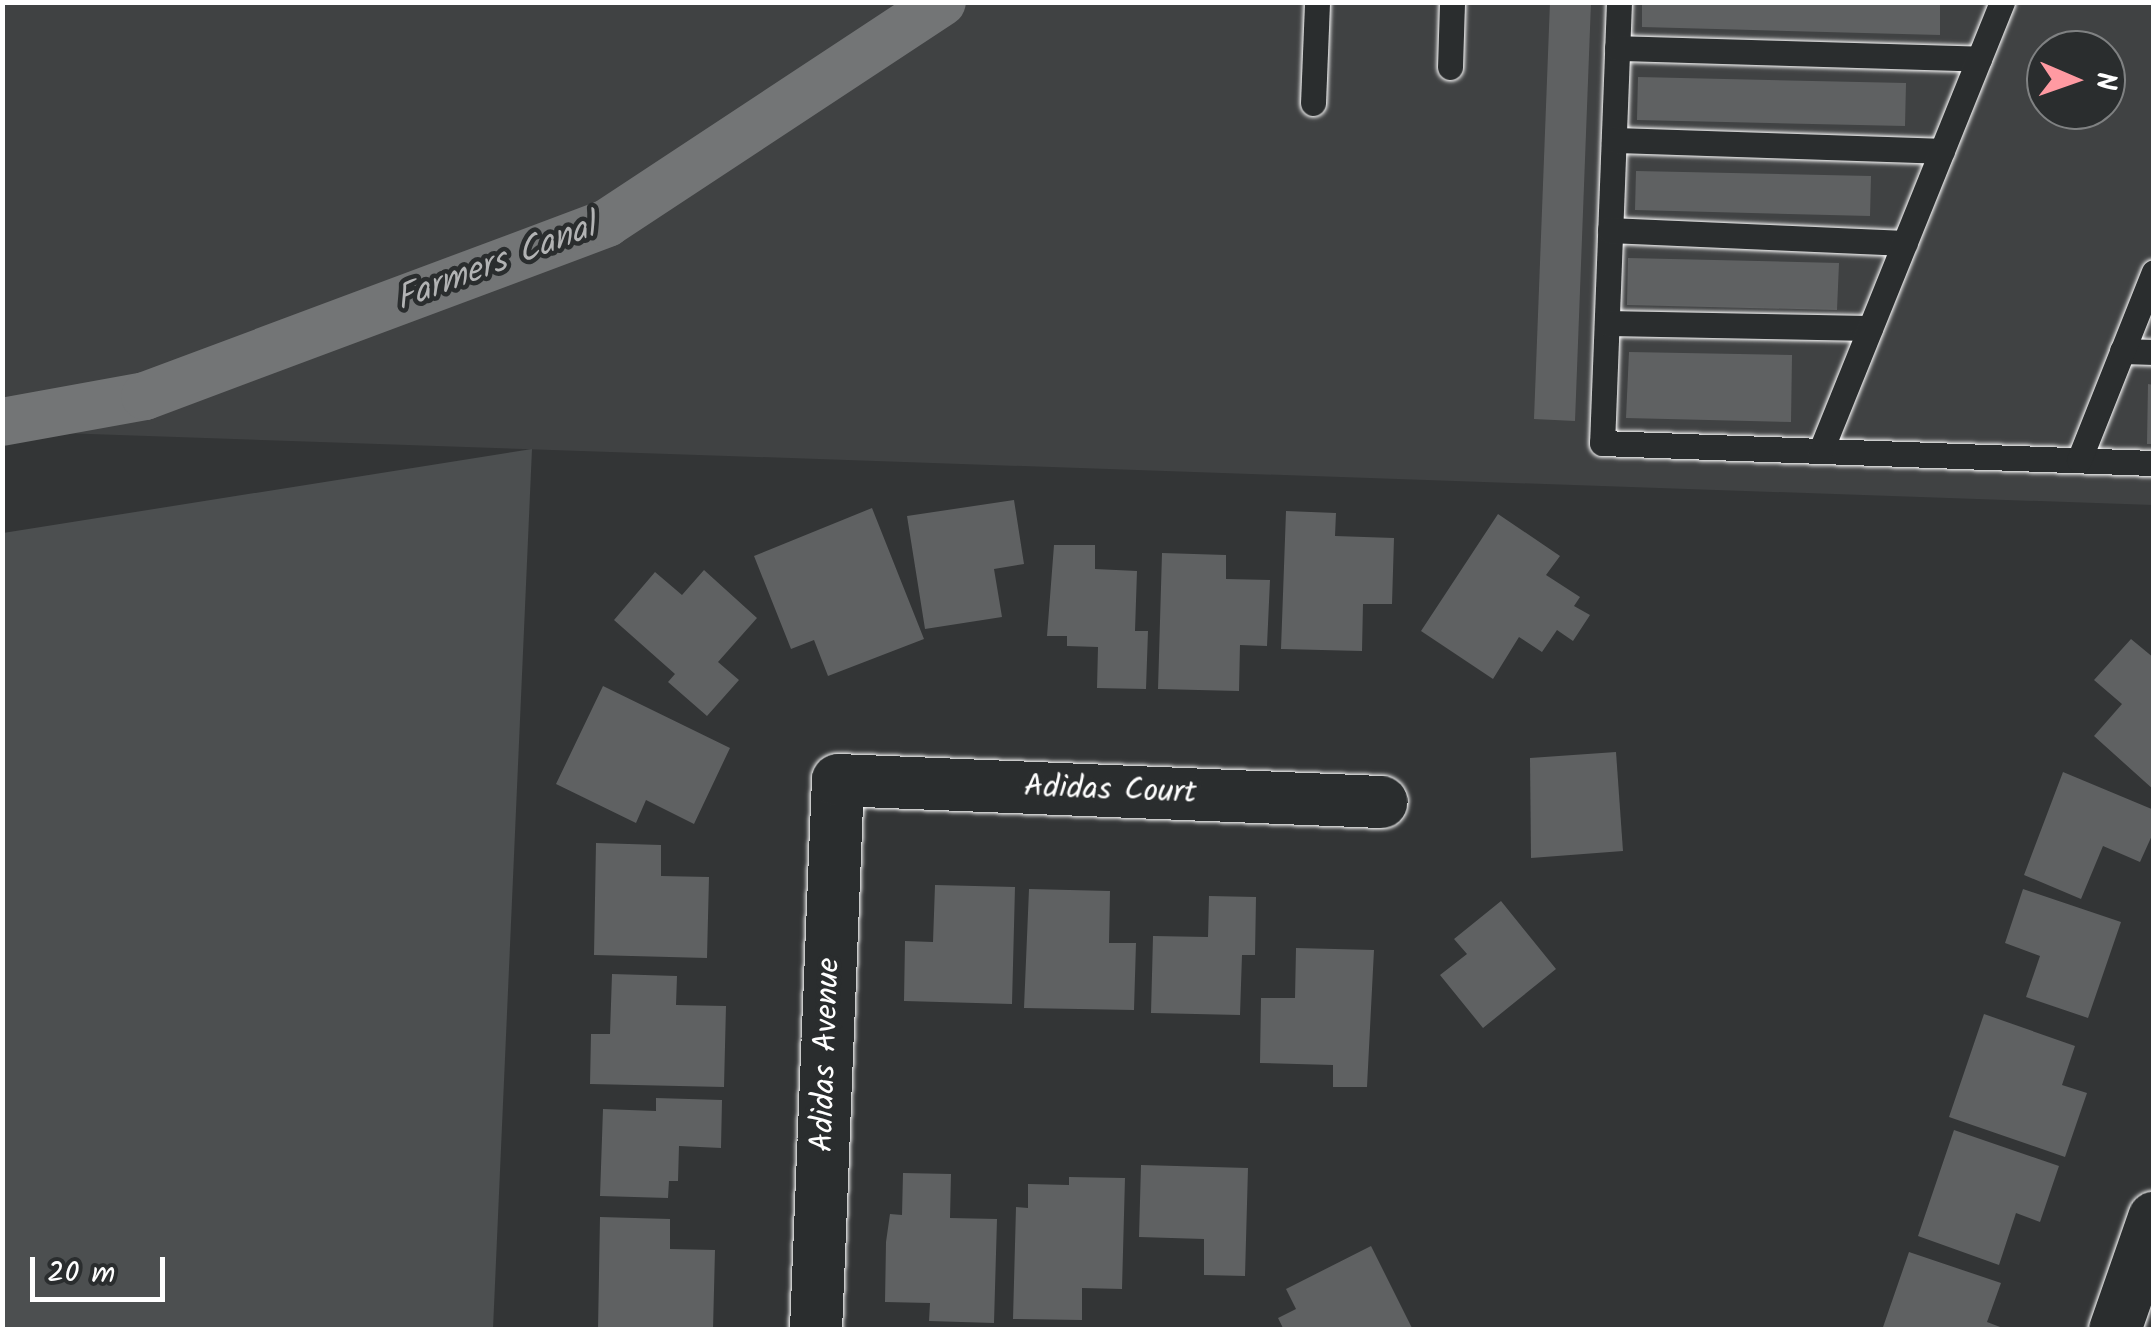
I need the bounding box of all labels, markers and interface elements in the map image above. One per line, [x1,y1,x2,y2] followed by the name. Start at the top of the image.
[2026,30,2126,130] north arrow
[2082,71,2127,91] text: N
[390,207,602,321] water label: Farmers Canal
[1023,769,1197,813] street label: Adidas Court
[804,957,850,1153] street label: Adidas Avenue
[35,1237,170,1299] scale bar
[47,1250,115,1298] text: 20 m

